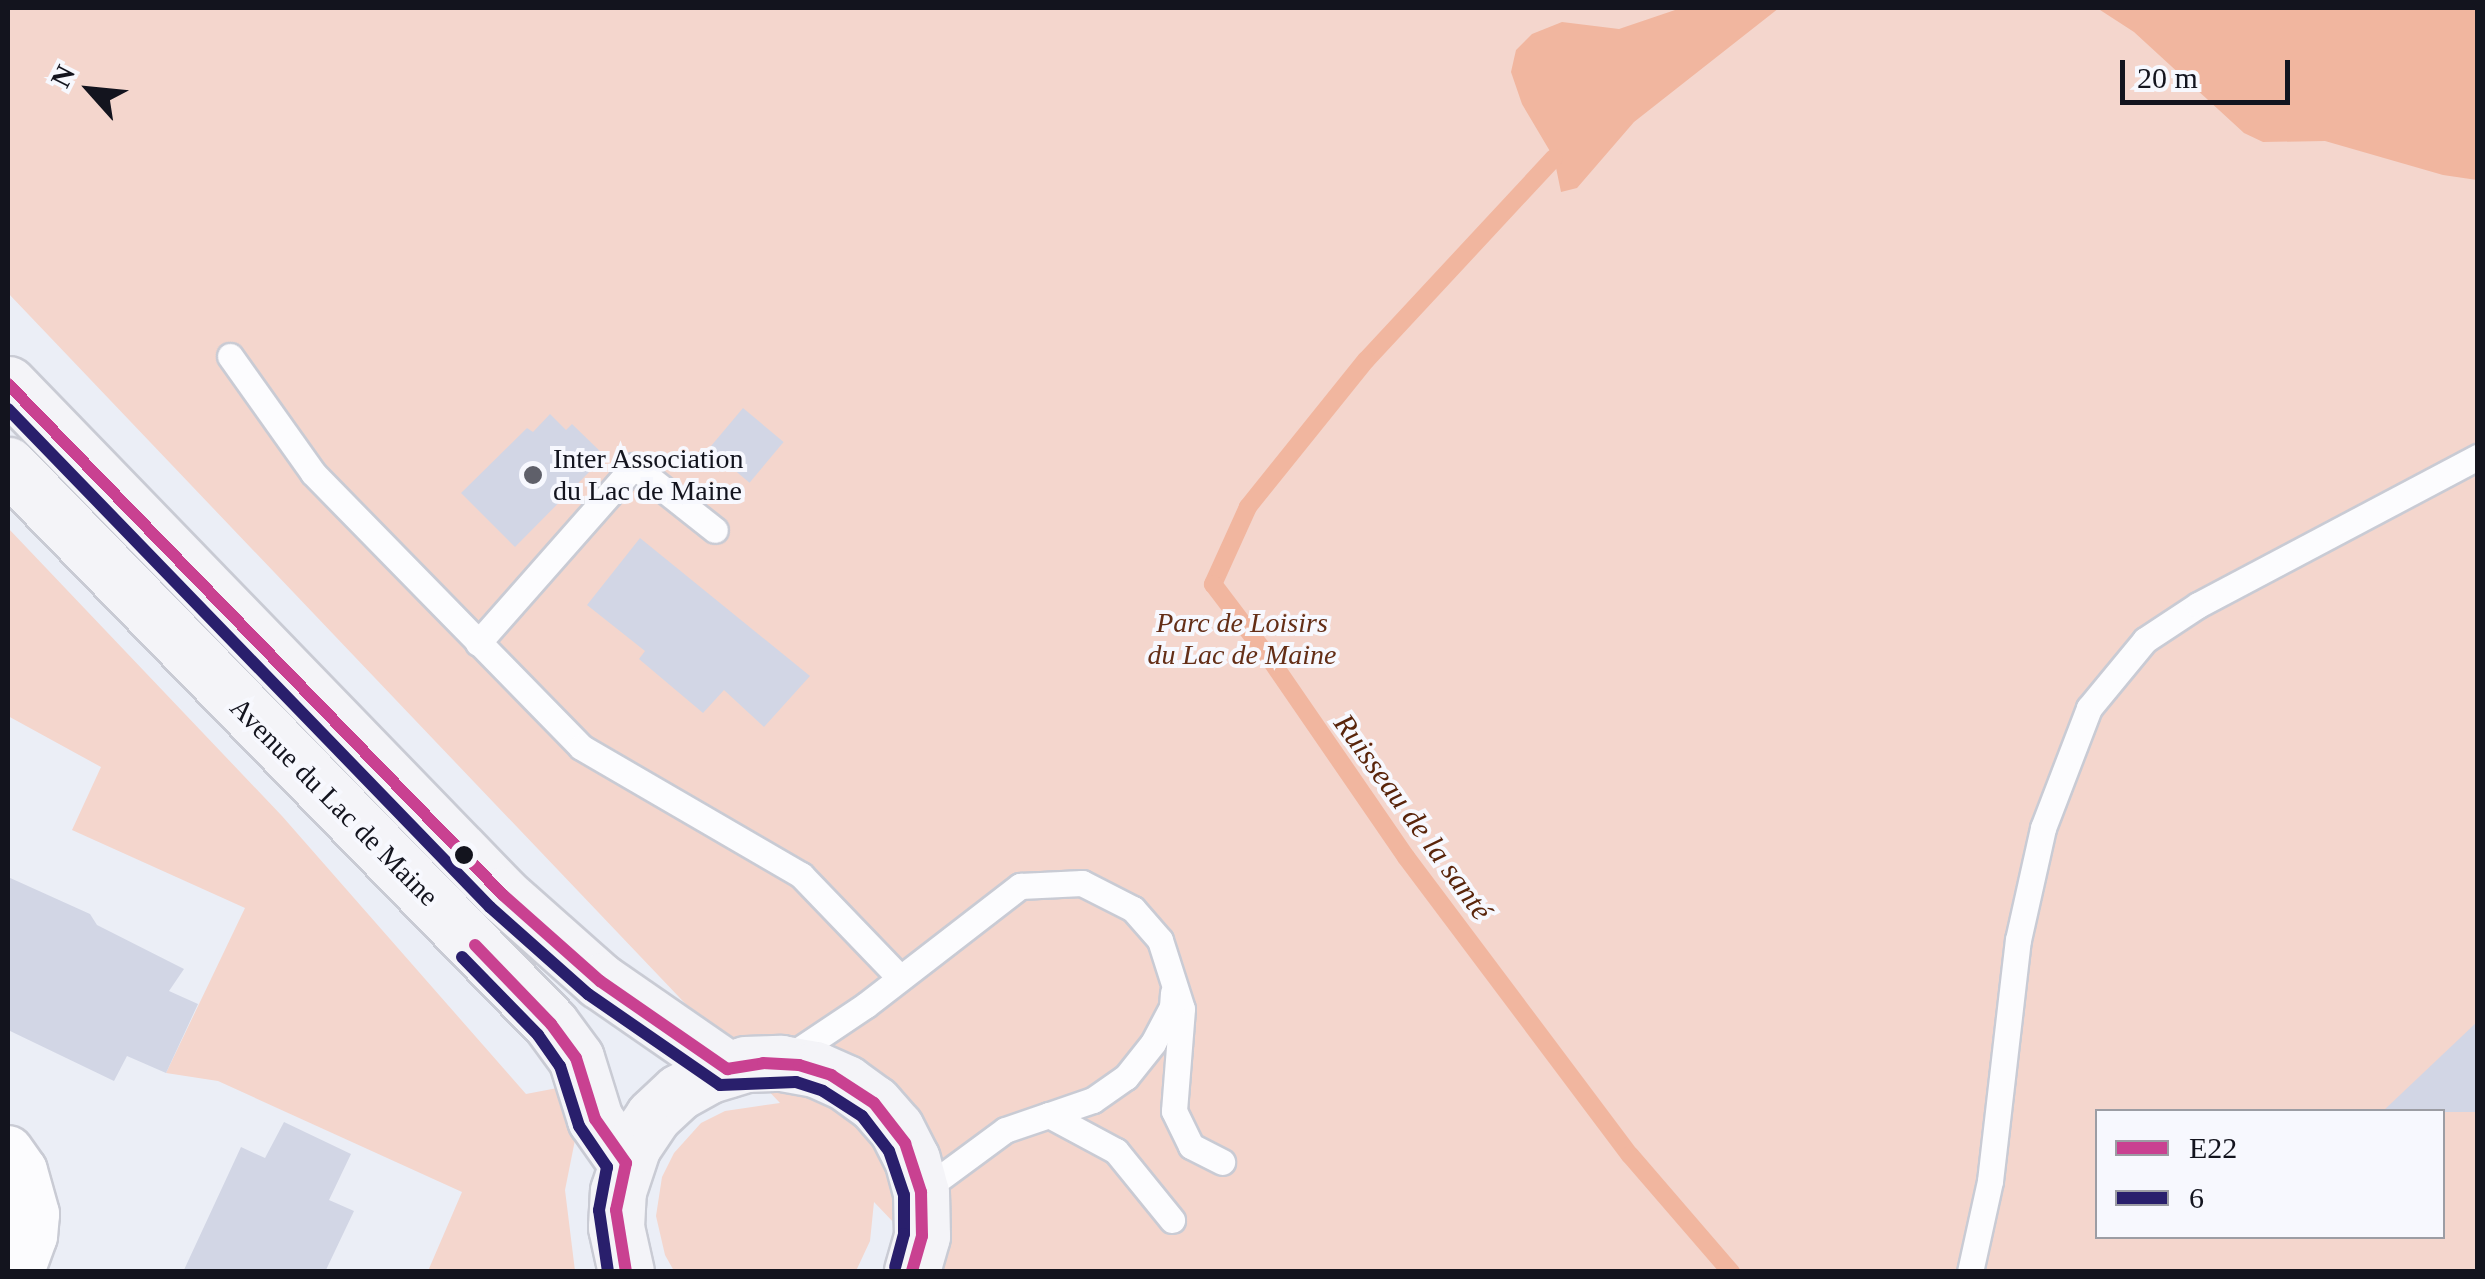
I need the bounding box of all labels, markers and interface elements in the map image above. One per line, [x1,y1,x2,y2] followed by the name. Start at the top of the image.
[40,40,140,140] north arrow
[2125,40,2295,102] scale bar
[44,60,81,92] text: N
[2137,61,2198,94] text: 20 m
[553,442,745,508] place label: Inter Association du Lac de Maine
[522,464,544,486] marker: Inter Association du Lac de Maine
[1148,606,1336,672] park label: Parc de Loisirs du Lac de Maine
[223,691,445,913] street label: Avenue du Lac de Maine
[1326,707,1500,927] water label: Ruisseau de la santé
[454,845,474,865] unlabelled marker
[2095,1109,2445,1239] legend
[2189,1131,2237,1164] text: E22
[2189,1181,2204,1214] text: 6

